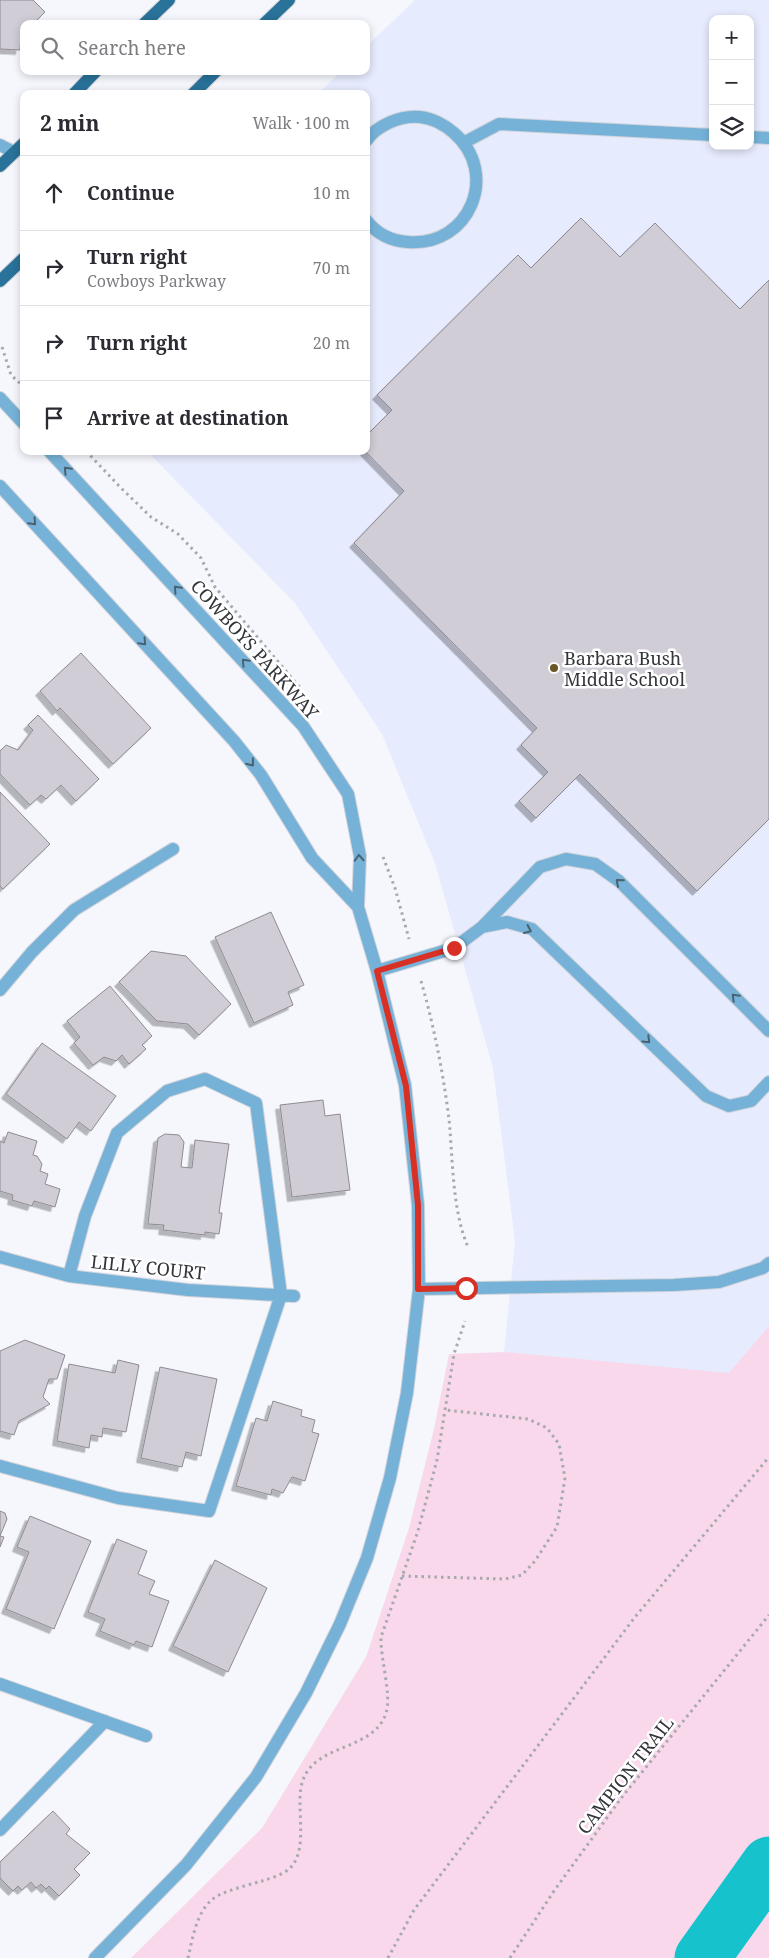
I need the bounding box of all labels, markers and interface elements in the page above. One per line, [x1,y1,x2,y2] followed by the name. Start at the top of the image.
[709,15,754,150] map controls
[709,15,754,60] button: +
[20,20,370,75] search box
[38,34,66,62] icon: search
[78,35,186,61] text: Search here
[709,60,754,105] button: −
[709,105,754,150] button: layers
[40,109,99,137] text: 2 min
[253,112,350,134] text: Walk · 100 m
[40,179,68,207] icon: ahead
[87,180,175,206] text: Continue
[313,182,350,204] text: 10 m
[87,244,187,270] text: Turn right
[40,254,68,282] icon: right
[313,257,350,279] text: 70 m
[87,270,226,292] text: Cowboys Parkway
[40,329,68,357] icon: right
[87,330,187,356] text: Turn right
[313,332,350,354] text: 20 m
[40,404,68,432] icon: arrive
[87,405,289,431] text: Arrive at destination
[64,467,73,476] one-way arrow
[27,517,36,526] one-way arrow
[186,574,325,725] street label: COWBOYS PARKWAY
[174,586,183,595] one-way arrow
[137,636,146,645] one-way arrow
[564,646,685,691] place label: Barbara Bush Middle School
[242,659,251,668] one-way arrow
[548,662,560,674] marker: Barbara Bush Middle School
[245,757,254,767] one-way arrow
[354,854,365,862] one-way arrow
[616,879,625,888] one-way arrow
[523,923,532,933] one-way arrow
[443,937,466,960] route end
[731,993,740,1002] one-way arrow
[642,1034,651,1043] one-way arrow
[90,1249,206,1285] street label: LILLY COURT
[455,1277,478,1300] route start
[571,1711,679,1839] street label: CAMPION TRAIL

